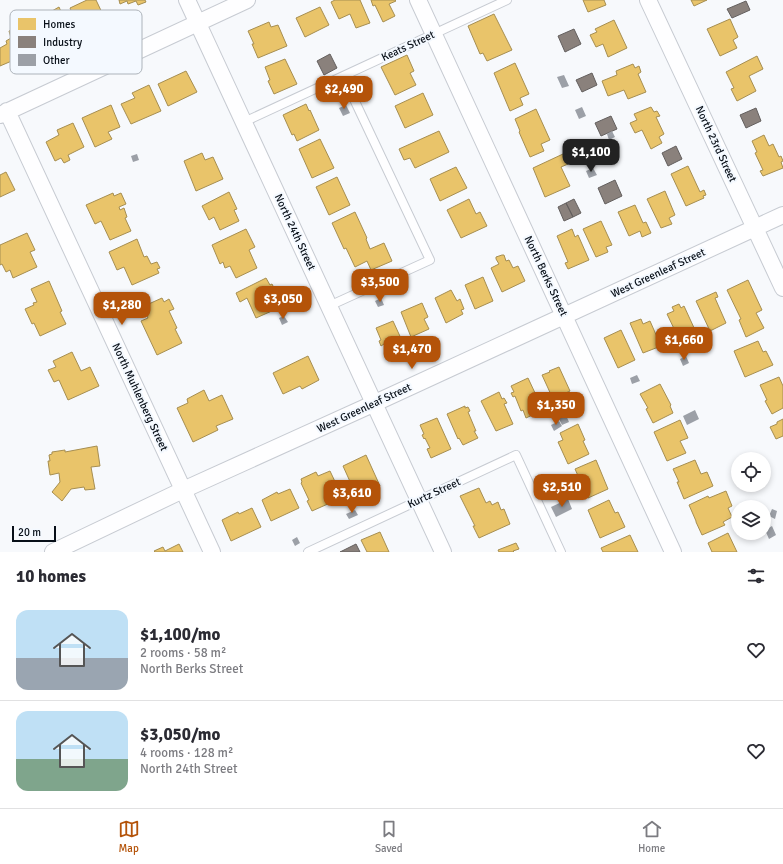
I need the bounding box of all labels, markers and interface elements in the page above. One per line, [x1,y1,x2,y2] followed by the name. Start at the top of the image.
[10,10,142,74] legend
[43,18,75,31] text: Homes
[379,28,437,64] street label: Keats Street
[43,36,83,49] text: Industry
[43,54,70,67] text: Other
[311,76,377,110] pin: $2,490
[325,81,363,97] text: $2,490
[693,104,739,184] street label: North 23rd Street
[558,139,624,173] pin: $1,100
[572,144,610,160] text: $1,100
[272,192,318,272] street label: North 24th Street
[522,234,570,318] street label: North Berks Street
[609,245,707,301] street label: West Greenleaf Street
[347,269,413,303] pin: $3,500
[361,274,399,290] text: $3,500
[250,286,316,320] pin: $3,050
[264,291,302,307] text: $3,050
[89,292,155,326] pin: $1,280
[103,297,141,313] text: $1,280
[651,327,717,361] pin: $1,660
[665,332,703,348] text: $1,660
[379,336,445,370] pin: $1,470
[109,341,171,453] street label: North Muhlenberg Street
[393,341,431,357] text: $1,470
[315,380,413,436] street label: West Greenleaf Street
[523,392,589,426] pin: $1,350
[537,397,575,413] text: $1,350
[731,452,771,540] map controls
[731,452,771,492] button: locate
[529,474,595,508] pin: $2,510
[406,475,463,511] street label: Kurtz Street
[543,479,581,495] text: $2,510
[319,480,385,514] pin: $3,610
[333,485,371,501] text: $3,610
[731,500,771,540] button: layers
[12,524,56,543] scale bar
[18,526,41,539] text: 20 m
[745,565,767,587] icon: filters
[16,566,86,587] text: 10 homes
[140,624,220,645] text: $1,100/mo
[48,626,96,674] icon: home
[745,639,767,661] icon: heart
[140,645,226,661] text: 2 rooms · 58 m²
[140,661,243,677] text: North Berks Street
[140,724,220,745] text: $3,050/mo
[48,727,96,775] icon: home
[745,740,767,762] icon: heart
[140,745,233,761] text: 4 rooms · 128 m²
[140,761,238,777] text: North 24th Street
[118,818,140,855] tab: Map
[375,818,403,855] tab: Saved
[638,818,665,855] tab: Home

